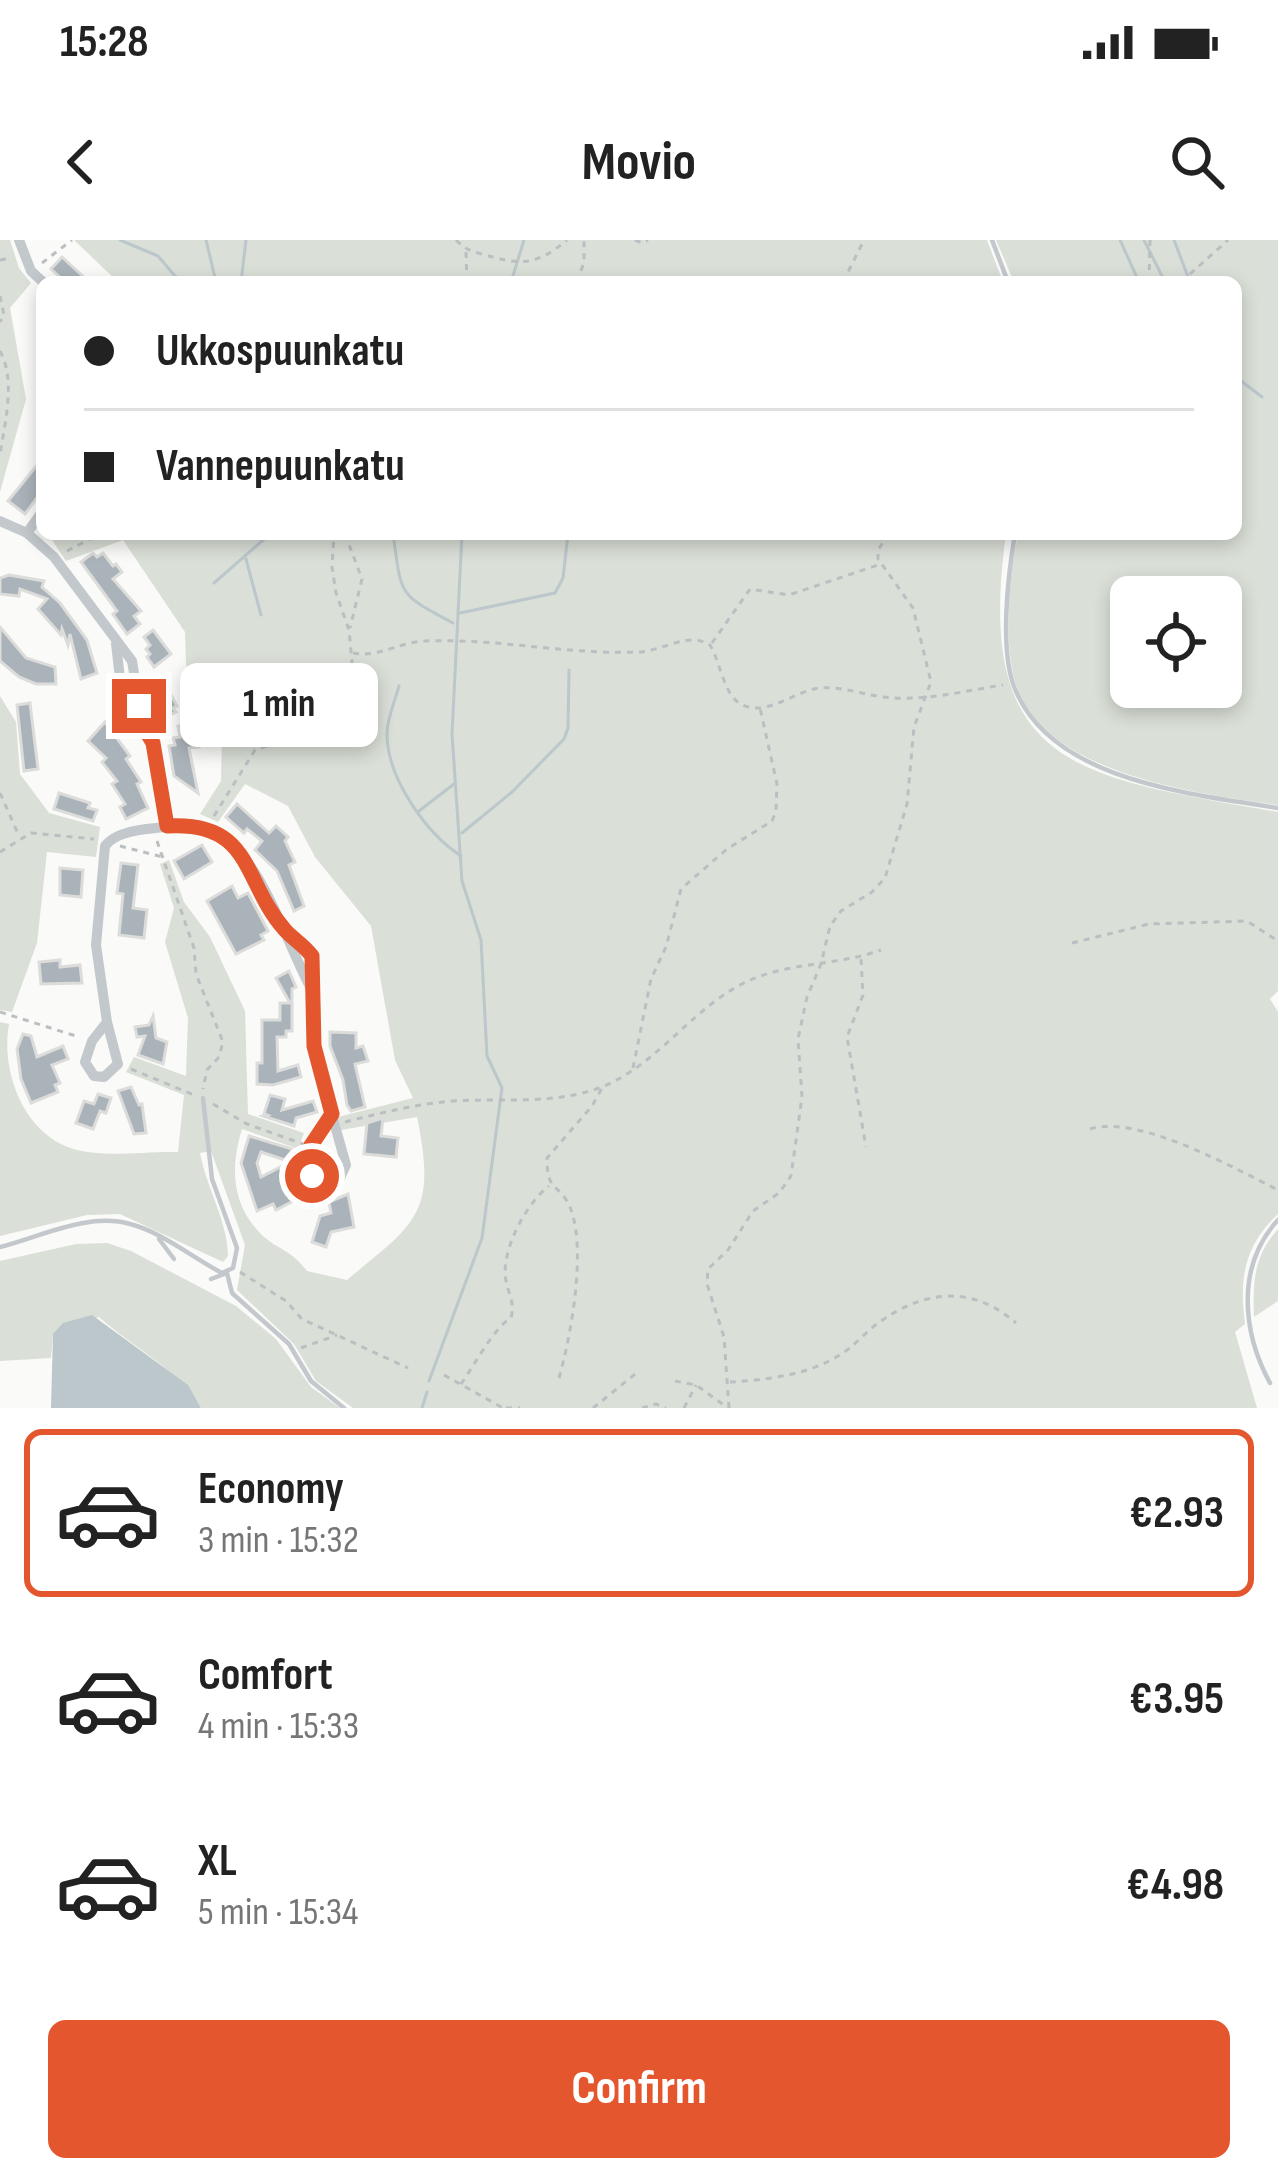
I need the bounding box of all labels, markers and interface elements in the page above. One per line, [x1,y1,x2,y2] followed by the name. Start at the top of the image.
[60,15,148,70] text: 15:28
[48,129,114,195] icon: back
[1164,129,1230,195] icon: search
[582,130,696,195] text: Movio
[156,324,404,379] text: Ukkospuunkatu
[156,439,405,494] text: Vannepuunkatu
[1110,576,1242,708] map controls
[1110,576,1242,708] button: locate
[181,664,379,748] callout: 1 min
[112,679,166,733] route end
[243,681,315,728] text: 1 min
[285,1149,339,1203] route start
[54,1459,162,1567] icon: car
[198,1462,344,1517] text: Economy
[1130,1486,1224,1541] text: €2.93
[198,1517,359,1564] text: 3 min · 15:32
[54,1645,162,1753] icon: car
[198,1648,333,1703] text: Comfort
[1129,1672,1224,1727] text: €3.95
[198,1703,359,1750] text: 4 min · 15:33
[54,1831,162,1939] icon: car
[198,1834,237,1889] text: XL
[1127,1858,1224,1913] text: €4.98
[198,1889,358,1936] text: 5 min · 15:34
[48,2020,1230,2158] button: Confirm

